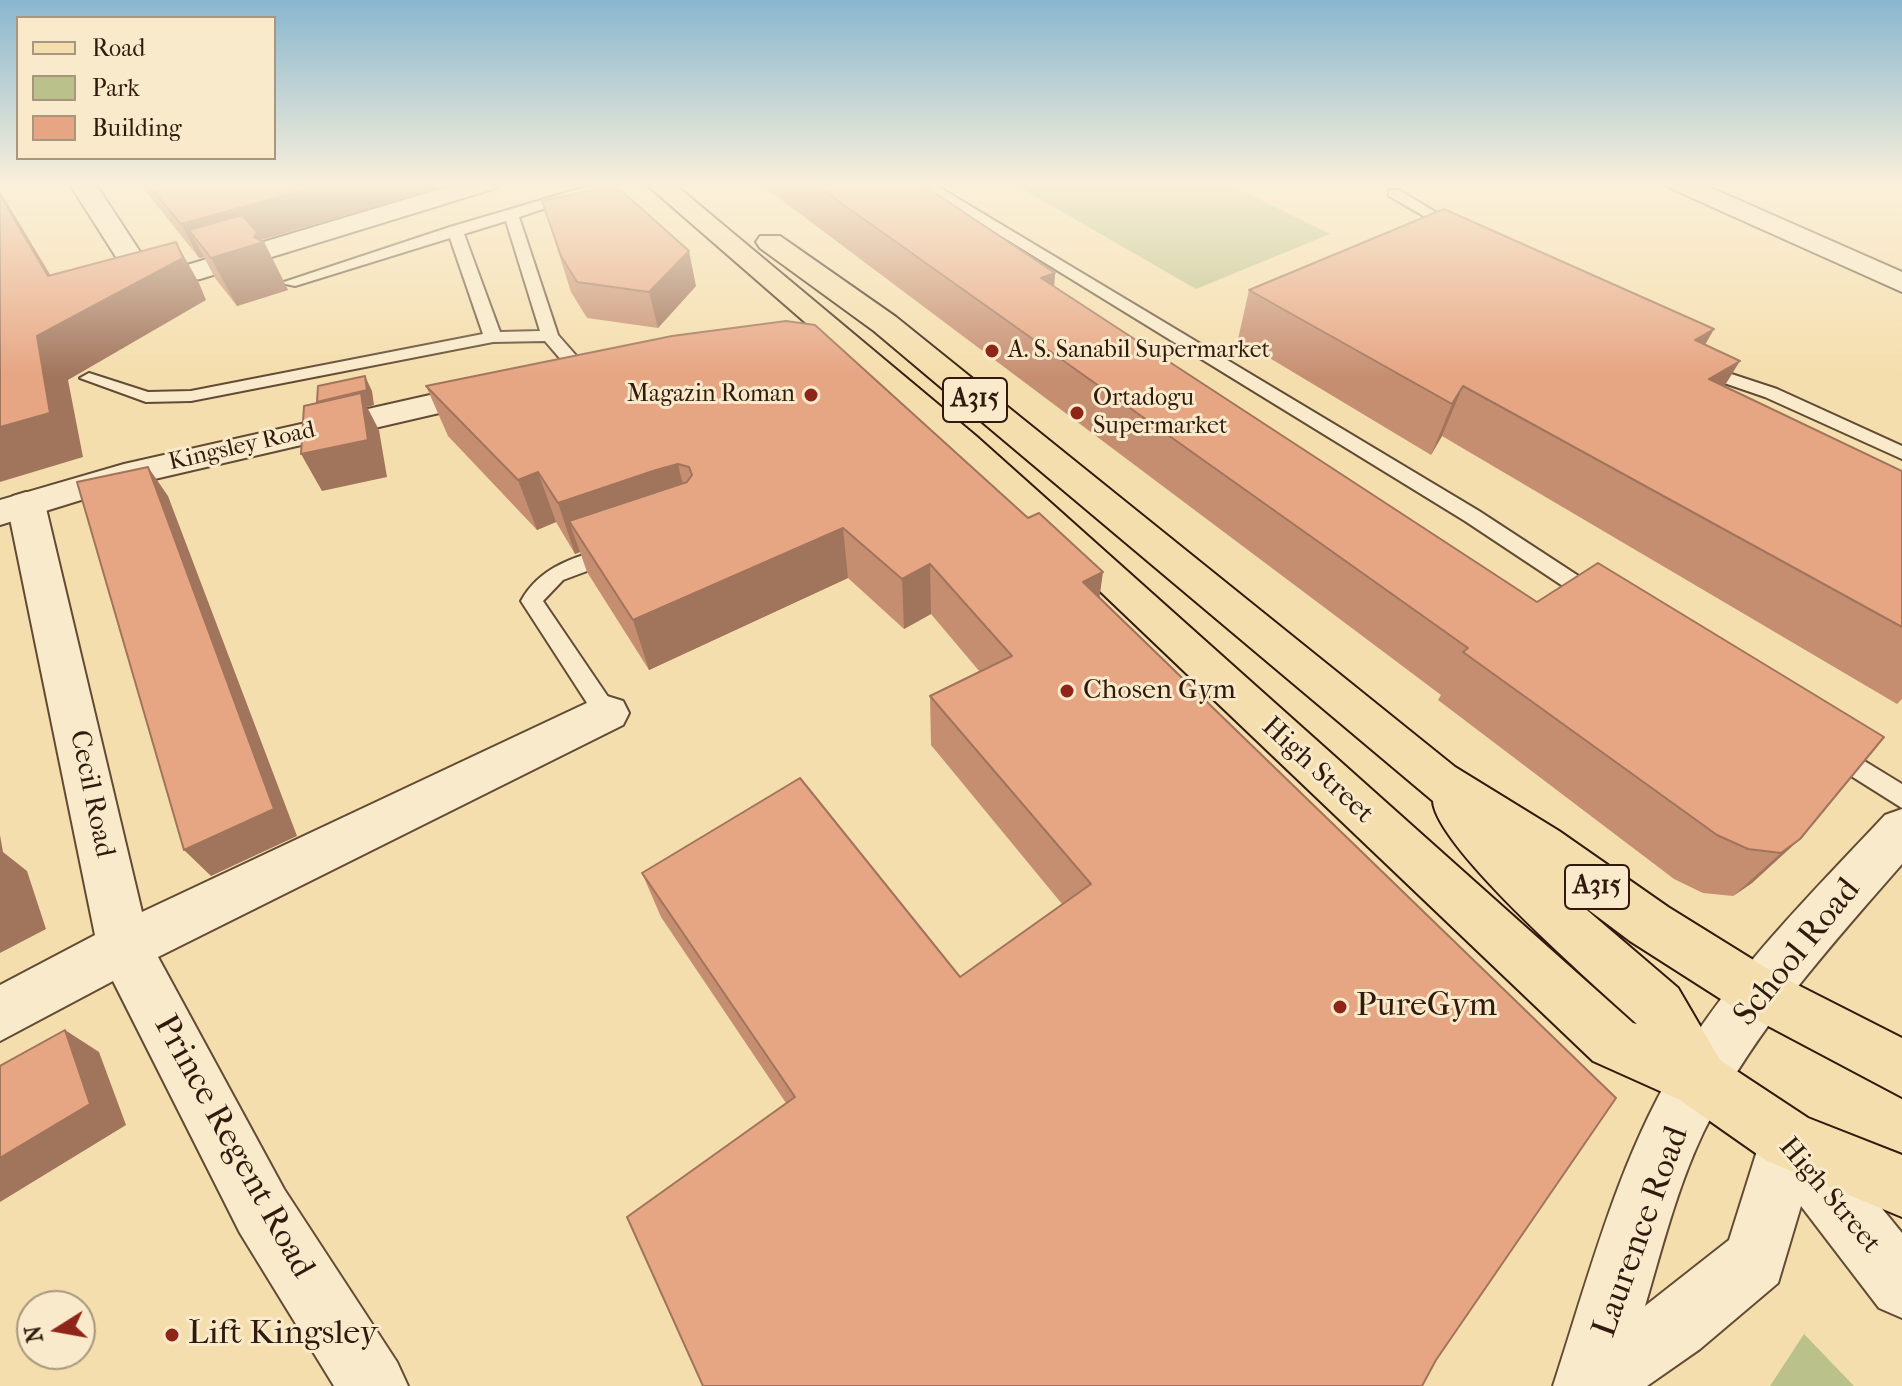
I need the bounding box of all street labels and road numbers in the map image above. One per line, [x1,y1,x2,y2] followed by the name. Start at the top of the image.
[943,378,1007,422] road number: A315
[166,416,318,478] street label: Kingsley Road
[1254,711,1380,831] street label: High Street
[61,727,121,861] street label: Cecil Road
[1565,865,1629,909] road number: A315
[1726,871,1870,1035] street label: School Road
[144,1008,322,1286] street label: Prince Regent Road
[1585,1121,1699,1343] street label: Laurence Road
[1771,1131,1887,1261] street label: High Street

